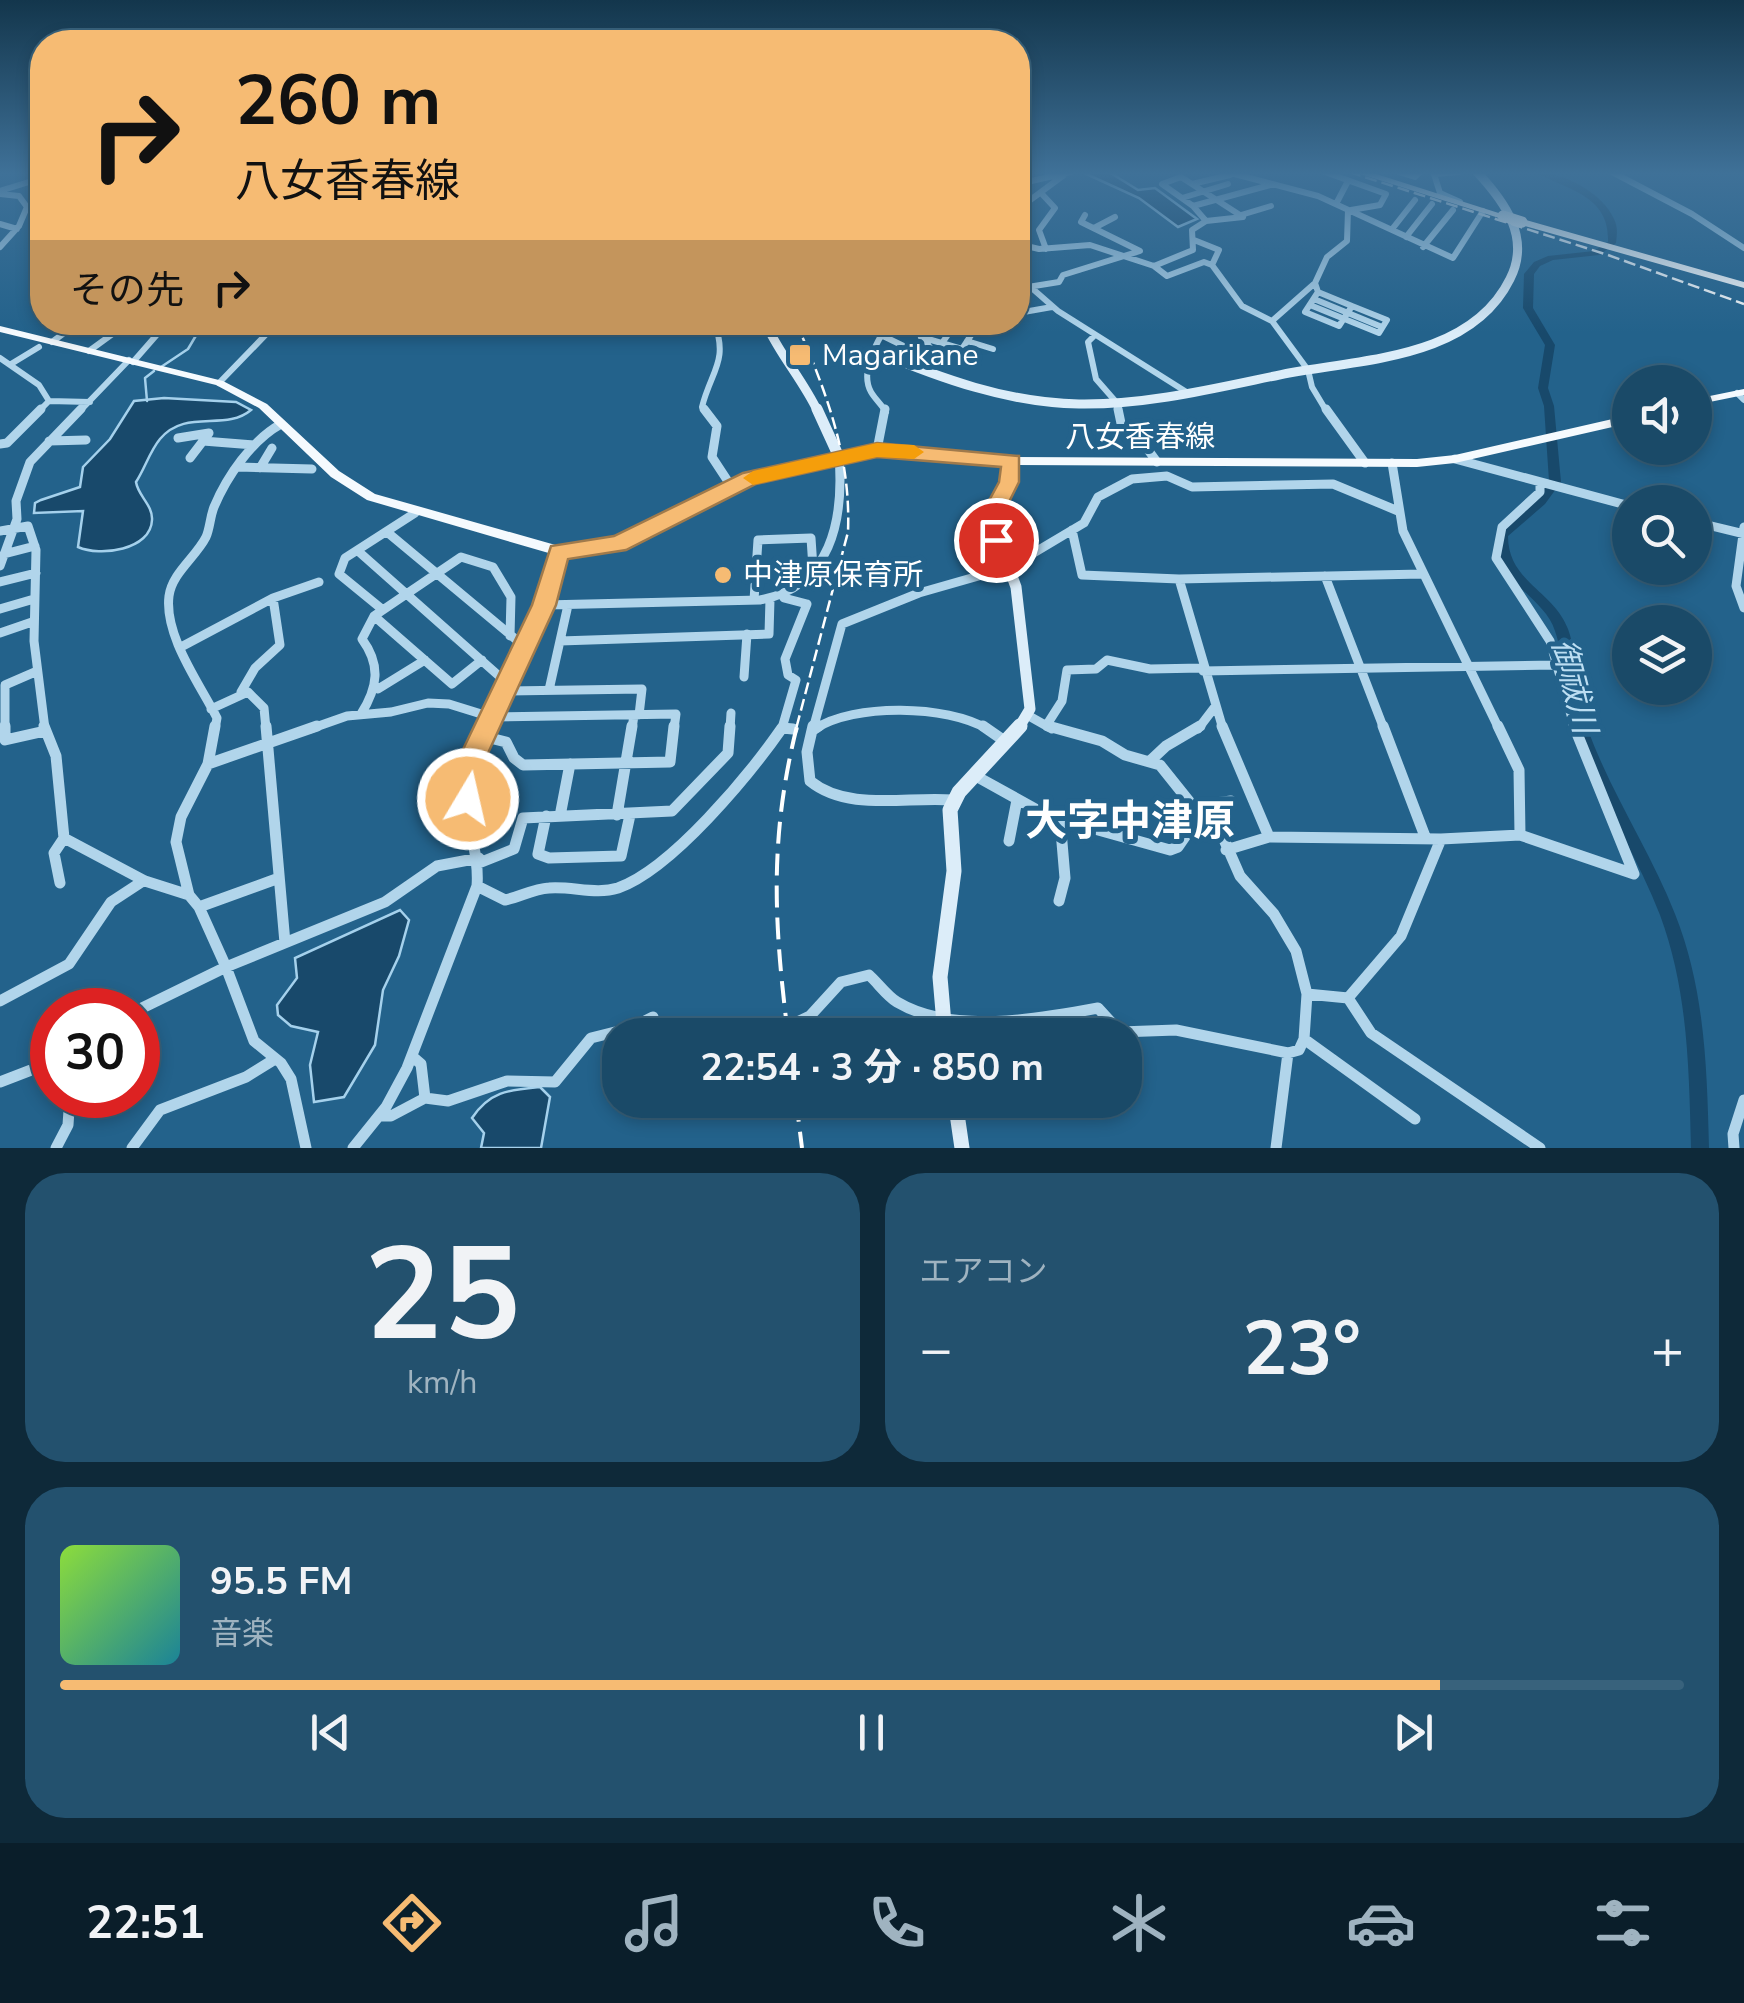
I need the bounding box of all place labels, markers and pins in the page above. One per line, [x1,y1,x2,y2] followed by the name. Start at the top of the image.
[822,335,978,376] place label: Magarikane
[787,342,813,368] marker: Magarikane
[954,498,1039,583] pin
[743,555,923,596] place label: 中津原保育所
[712,564,734,586] marker: 中津原保育所

